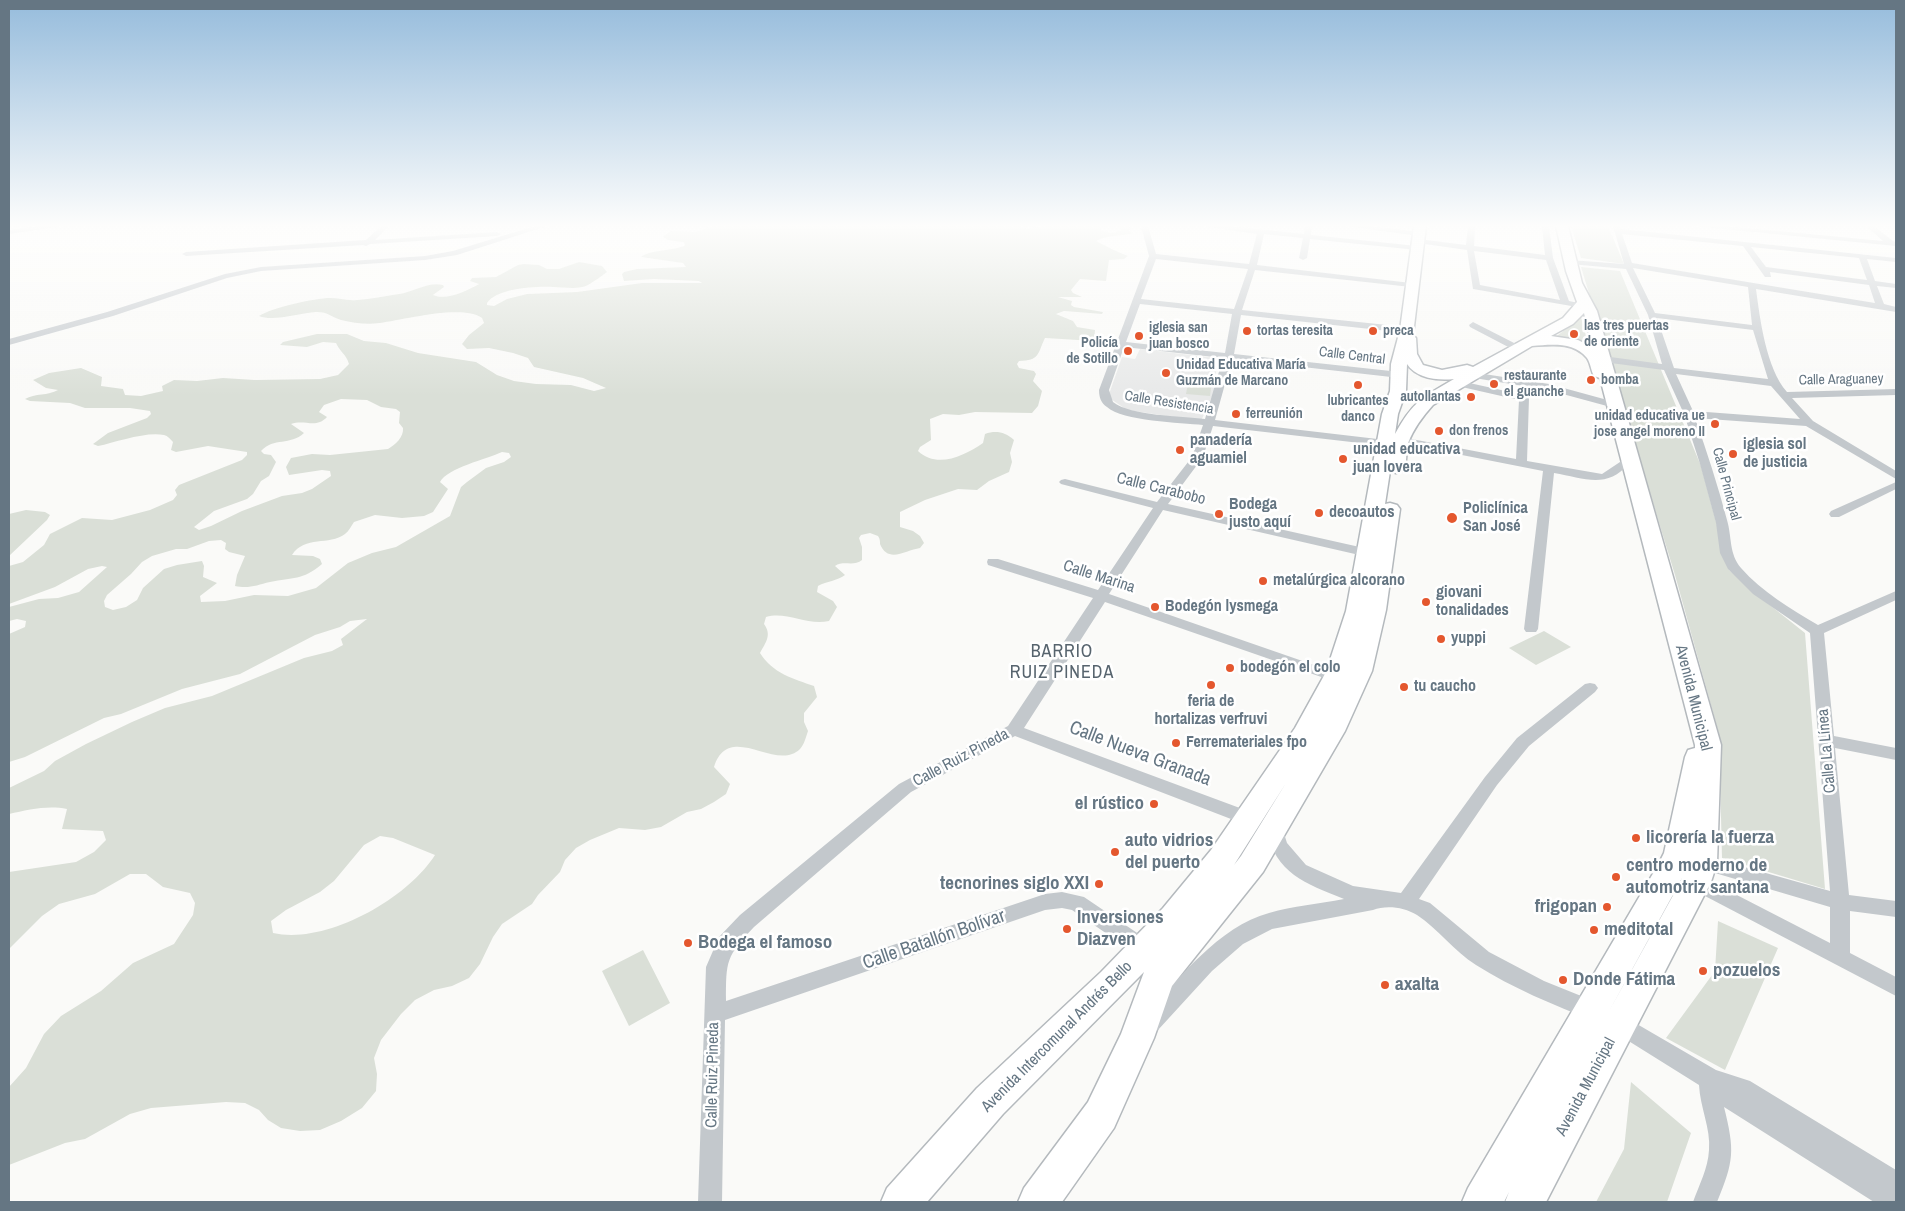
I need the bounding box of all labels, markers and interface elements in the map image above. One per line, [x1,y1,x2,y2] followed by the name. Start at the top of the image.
[1584,318,1669,351] place label: las tres puertas de oriente
[1149,320,1210,352] place label: iglesia san juan bosco
[1257,323,1333,339] place label: tortas teresita
[1383,323,1414,339] place label: preca
[1241,325,1253,337] marker: tortas teresita
[1367,325,1379,337] marker: preca
[1568,328,1580,340] marker: las tres puertas de oriente
[1133,330,1145,342] marker: iglesia san juan bosco
[1066,335,1118,368] place label: Policía de Sotillo
[1318,344,1386,368] street label: Calle Central
[1122,345,1134,357] marker: Policía de Sotillo
[1176,357,1306,390] place label: Unidad Educativa María Guzmán de Marcano
[1160,367,1172,379] marker: Unidad Educativa María Guzmán de Marcano
[1504,368,1567,401] place label: restaurante el guanche
[1798,371,1884,389] street label: Calle Araguaney
[1601,372,1639,388] place label: bomba
[1585,374,1597,386] marker: bomba
[1488,378,1500,390] marker: restaurante el guanche
[1352,379,1364,391] marker: lubricantes danco
[1123,388,1215,418] street label: Calle Resistencia
[1400,389,1461,405] place label: autollantas
[1465,391,1477,403] marker: autollantas
[1327,393,1389,426] place label: lubricantes danco
[1246,406,1303,422] place label: ferreunión
[1230,408,1242,420] marker: ferreunión
[1594,408,1705,441] place label: unidad educativa ue jose angel moreno II
[1709,418,1721,430] marker: unidad educativa ue jose angel moreno II
[1449,423,1508,439] place label: don frenos
[1433,425,1445,437] marker: don frenos
[1190,431,1252,469] place label: panadería aguamiel
[1743,435,1807,473] place label: iglesia sol de justicia
[1353,440,1460,478] place label: unidad educativa juan lovera
[1174,444,1186,456] marker: panadería aguamiel
[1708,446,1744,522] street label: Calle Principal
[1727,448,1739,460] marker: iglesia sol de justicia
[1337,453,1349,465] marker: unidad educativa juan lovera
[1114,469,1208,509] street label: Calle Carabobo
[1229,495,1291,533] place label: Bodega justo aquí
[1463,499,1528,537] place label: Policlínica San José
[1329,503,1395,523] place label: decoautos
[1313,507,1325,519] marker: decoautos
[1213,508,1225,520] marker: Bodega justo aquí
[1445,511,1459,525] marker: Policlínica San José
[1061,556,1137,598] street label: Calle Marina
[1273,571,1405,591] place label: metalúrgica alcorano
[1257,575,1269,587] marker: metalúrgica alcorano
[1436,583,1509,621] place label: giovani tonalidades
[1420,596,1432,608] marker: giovani tonalidades
[1165,597,1278,617] place label: Bodegón lysmega
[1149,601,1161,613] marker: Bodegón lysmega
[1451,629,1486,649] place label: yuppi
[1435,633,1447,645] marker: yuppi
[1008,641,1116,684] district label: BARRIO RUIZ PINEDA
[1671,643,1715,753] street label: Avenida Municipal
[1240,658,1341,678] place label: bodegón el colo
[1224,662,1236,674] marker: bodegón el colo
[1414,677,1476,697] place label: tu caucho
[1205,679,1217,691] marker: feria de hortalizas verfruvi
[1398,681,1410,693] marker: tu caucho
[1154,692,1268,730] place label: feria de hortalizas verfruvi
[1814,708,1840,794] street label: Calle La Línea
[1066,717,1214,791] street label: Calle Nueva Granada
[910,725,1012,791] street label: Calle Ruiz Pineda
[1186,733,1307,753] place label: Ferremateriales fpo
[1170,737,1182,749] marker: Ferremateriales fpo
[1075,793,1144,815] place label: el rústico
[1148,798,1160,810] marker: el rústico
[1646,827,1774,849] place label: licorería la fuerza
[1125,830,1213,874] place label: auto vidrios del puerto
[1630,832,1642,844] marker: licorería la fuerza
[1109,846,1121,858] marker: auto vidrios del puerto
[1626,855,1769,899] place label: centro moderno de automotriz santana
[1610,871,1622,883] marker: centro moderno de automotriz santana
[940,873,1089,895] place label: tecnorines siglo XXI
[1093,878,1105,890] marker: tecnorines siglo XXI
[1535,896,1597,918] place label: frigopan
[1601,901,1613,913] marker: frigopan
[860,905,1008,975] street label: Calle Batallón Bolívar
[1077,907,1164,951] place label: Inversiones Diazven
[1604,919,1673,941] place label: meditotal
[1061,923,1073,935] marker: Inversiones Diazven
[1588,924,1600,936] marker: meditotal
[698,932,832,954] place label: Bodega el famoso
[682,937,694,949] marker: Bodega el famoso
[978,958,1136,1116] street label: Avenida Intercomunal Andrés Bello
[1713,960,1781,982] place label: pozuelos
[1697,965,1709,977] marker: pozuelos
[1573,969,1675,991] place label: Donde Fátima
[1395,974,1439,996] place label: axalta
[1557,974,1569,986] marker: Donde Fátima
[1379,979,1391,991] marker: axalta
[702,1022,724,1128] street label: Calle Ruiz Pineda
[1552,1035,1620,1139] street label: Avenida Municipal

